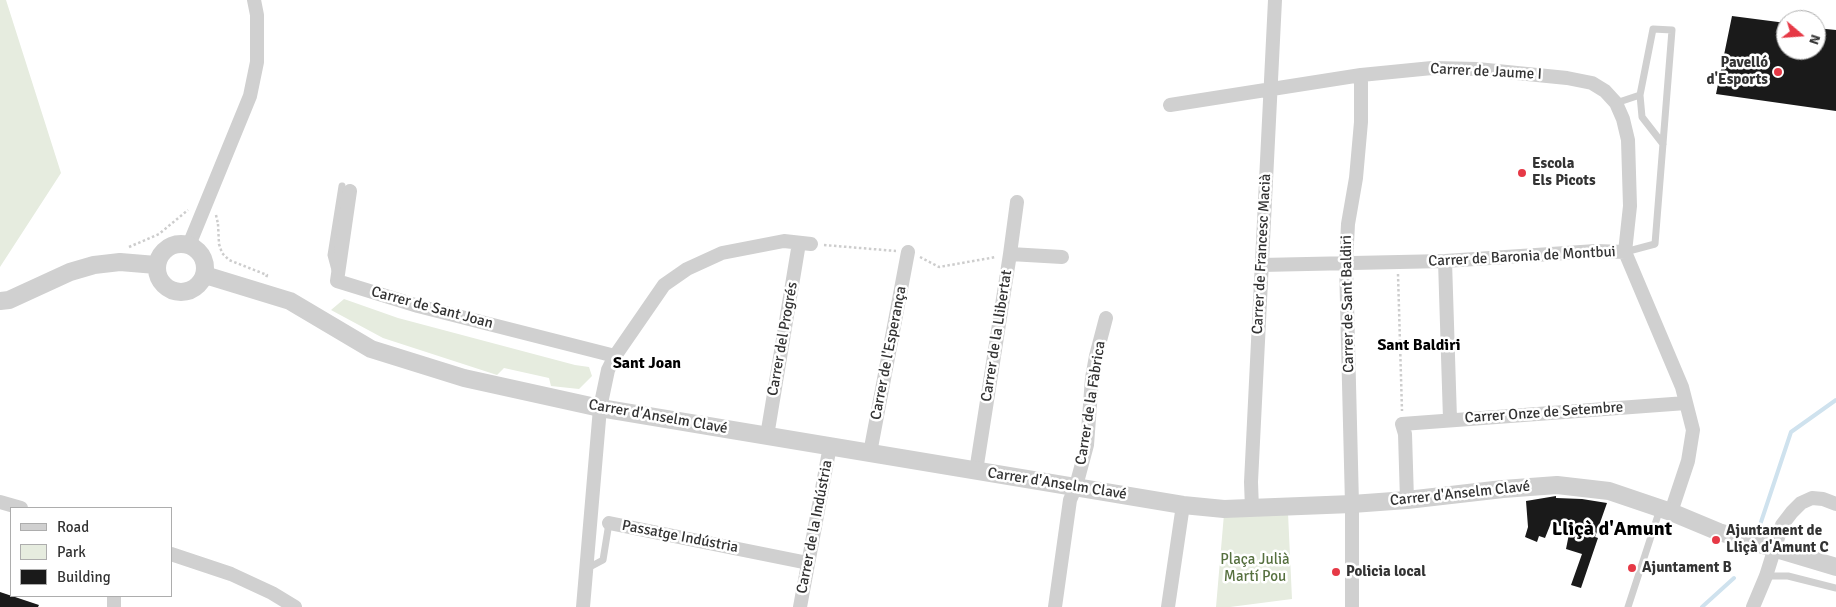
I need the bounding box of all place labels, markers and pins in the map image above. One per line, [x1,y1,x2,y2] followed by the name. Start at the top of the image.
[1707,54,1768,89] place label: Pavelló d'Esports
[1772,66,1784,78] marker: Pavelló d'Esports
[1532,155,1596,190] place label: Escola Els Picots
[1516,167,1528,179] marker: Escola Els Picots
[1726,522,1829,557] place label: Ajuntament de Lliçà d'Amunt C
[1710,534,1722,546] marker: Ajuntament de Lliçà d'Amunt C
[1642,559,1732,577] place label: Ajuntament B
[1626,562,1638,574] marker: Ajuntament B
[1346,563,1426,581] place label: Policia local
[1330,566,1342,578] marker: Policia local

